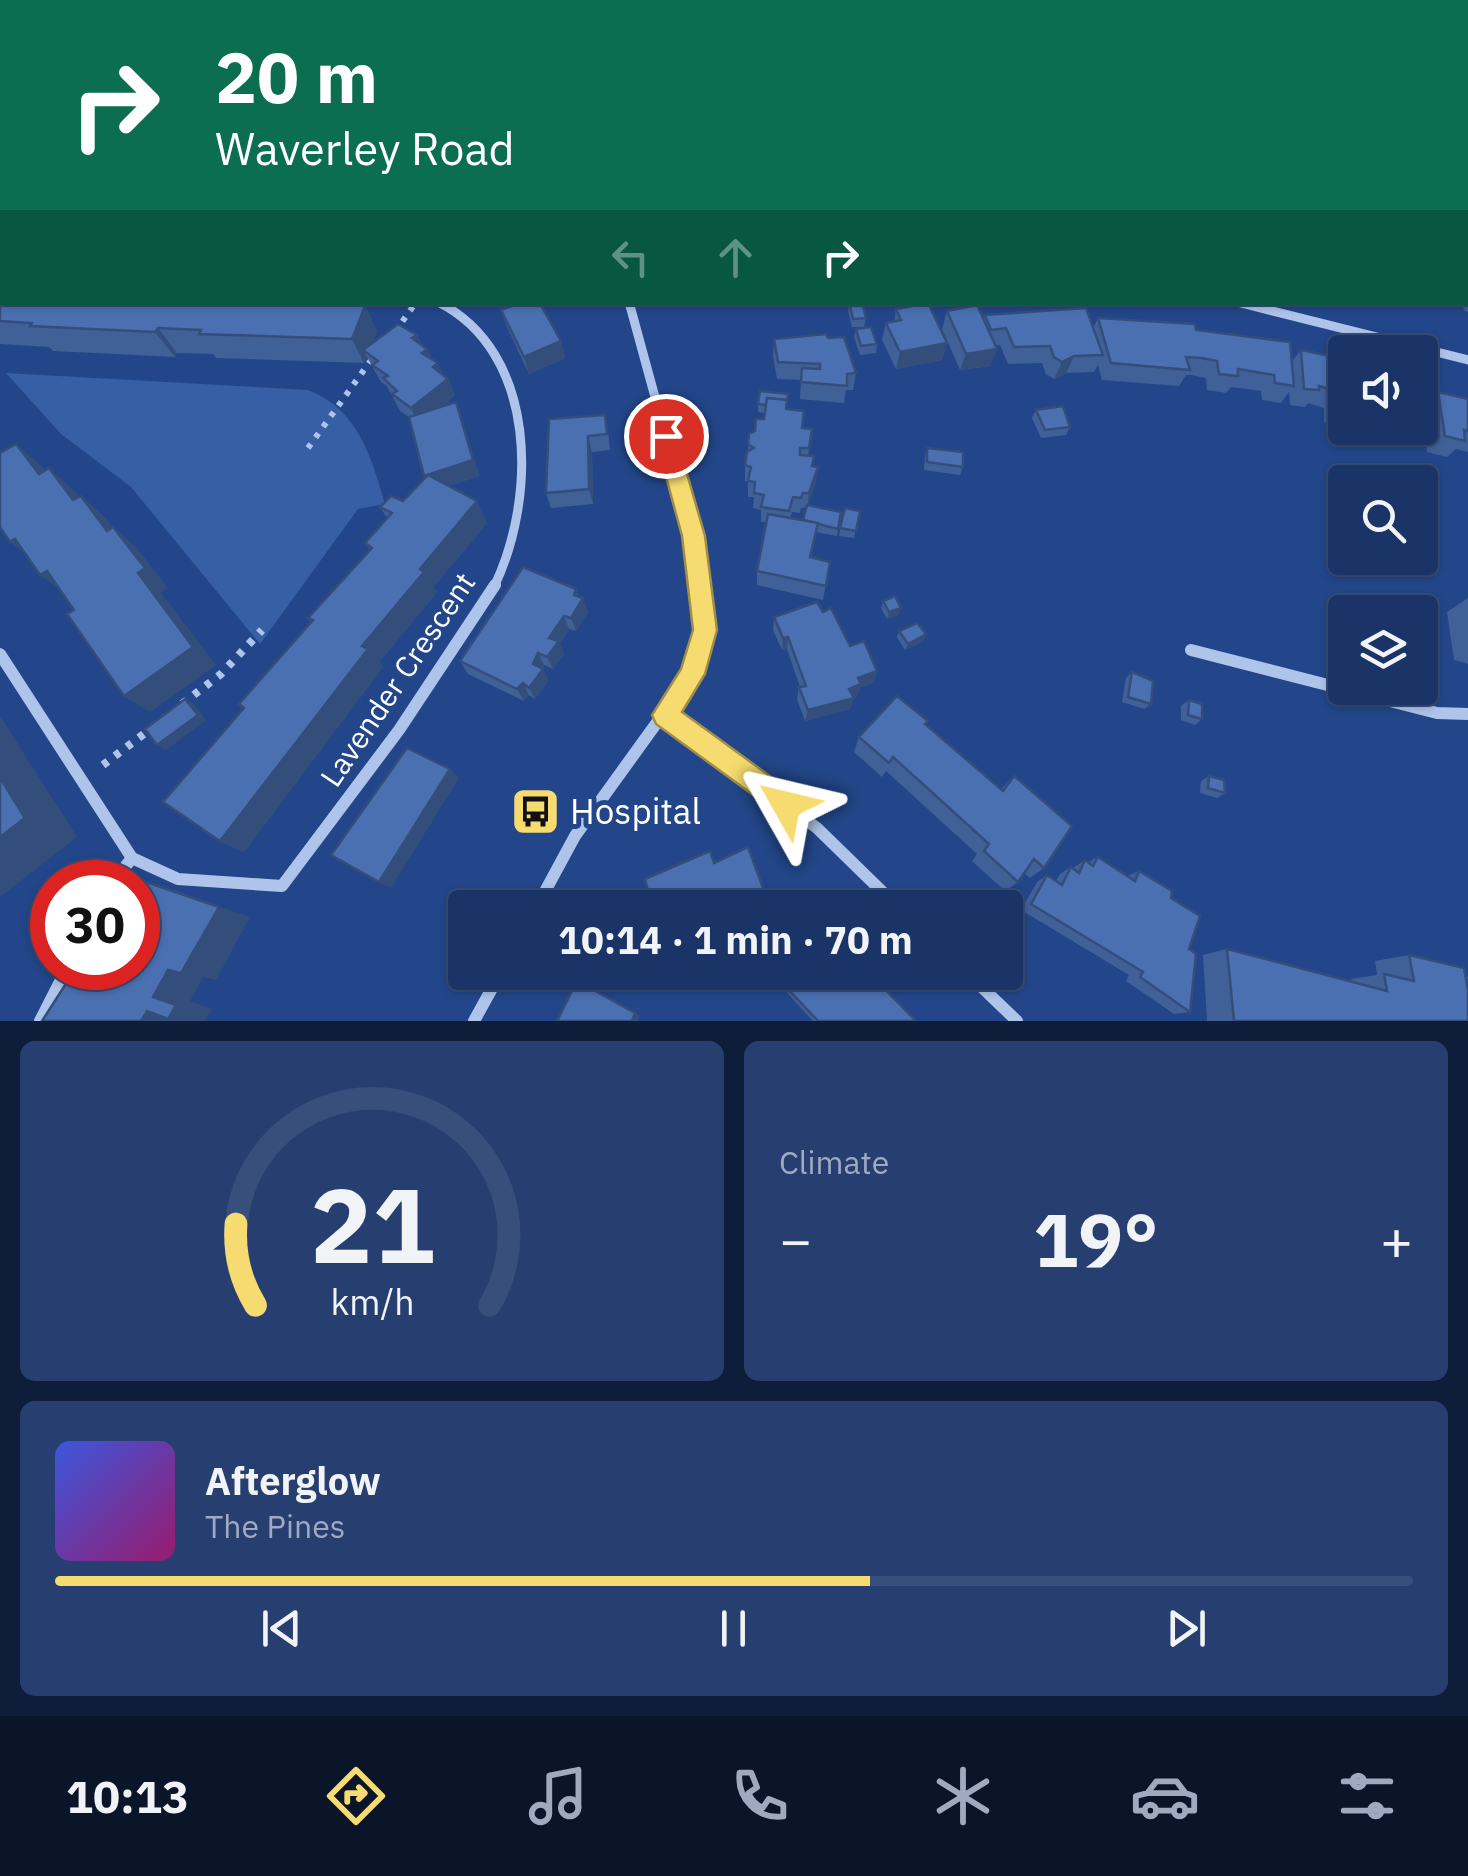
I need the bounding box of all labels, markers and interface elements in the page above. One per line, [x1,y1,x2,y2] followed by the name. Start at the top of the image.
[215,31,378,122] text: 20 m
[50,40,180,170] icon: right
[215,119,515,177] text: Waverley Road
[603,230,658,285] icon: left
[708,230,763,285] icon: ahead
[813,230,868,285] icon: right
[1328,335,1438,705] map controls
[1328,335,1438,445] button: sound
[624,394,709,479] pin
[639,409,694,464] icon: arrive
[1328,465,1438,575] button: search
[311,564,483,794] street label: Lavender Crescent
[1328,595,1438,705] button: layers
[734,753,838,857] position arrow
[509,785,561,837] bus stop icon: Hospital
[570,788,701,834] place label: Hospital
[30,860,160,990] speed limit sign: 30
[558,915,913,964] text: 10:14 · 1 min · 70 m
[779,1141,889,1183] text: Climate
[310,1156,434,1292] text: 21
[1033,1190,1159,1288] text: 19°
[779,1204,812,1275] text: −
[1380,1204,1413,1275] text: +
[330,1278,414,1325] text: km/h
[205,1456,381,1505] text: Afterglow
[205,1505,345,1547] text: The Pines
[254,1601,309,1656] icon: previous
[706,1601,761,1656] icon: pause
[1159,1601,1214,1656] icon: next
[321,1761,391,1831] icon: directions
[523,1761,593,1831] icon: music
[725,1761,795,1831] icon: phone
[928,1761,998,1831] icon: climate
[1130,1761,1200,1831] icon: car
[1332,1761,1402,1831] icon: filters
[66,1767,189,1825] text: 10:13

